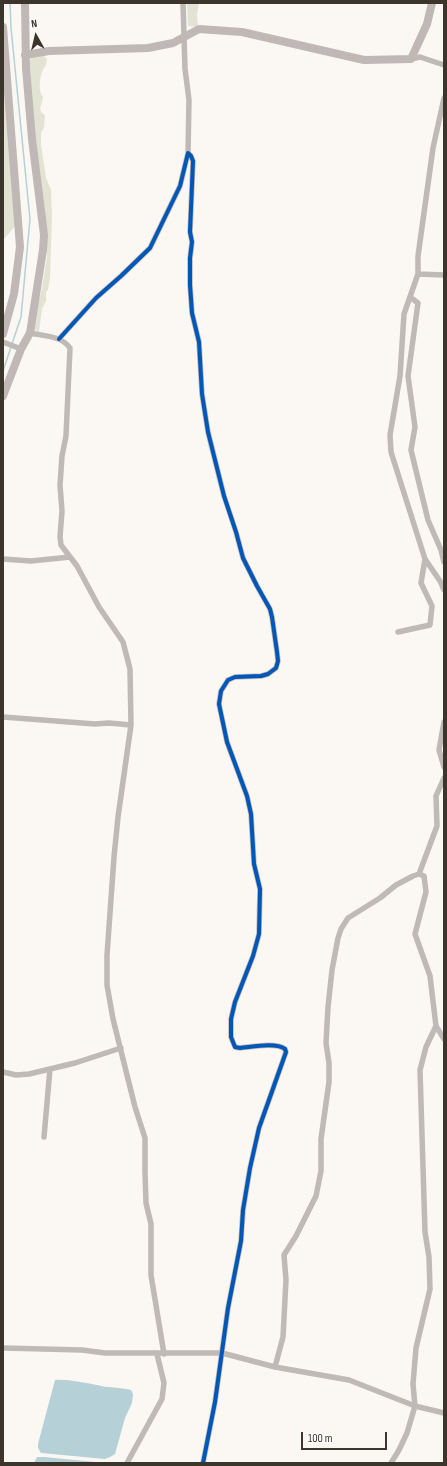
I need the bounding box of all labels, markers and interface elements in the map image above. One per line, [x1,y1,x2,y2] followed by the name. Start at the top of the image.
[16,16,56,56] north arrow
[30,17,38,30] text: N
[303,1424,389,1450] scale bar
[308,1431,333,1446] text: 100 m

